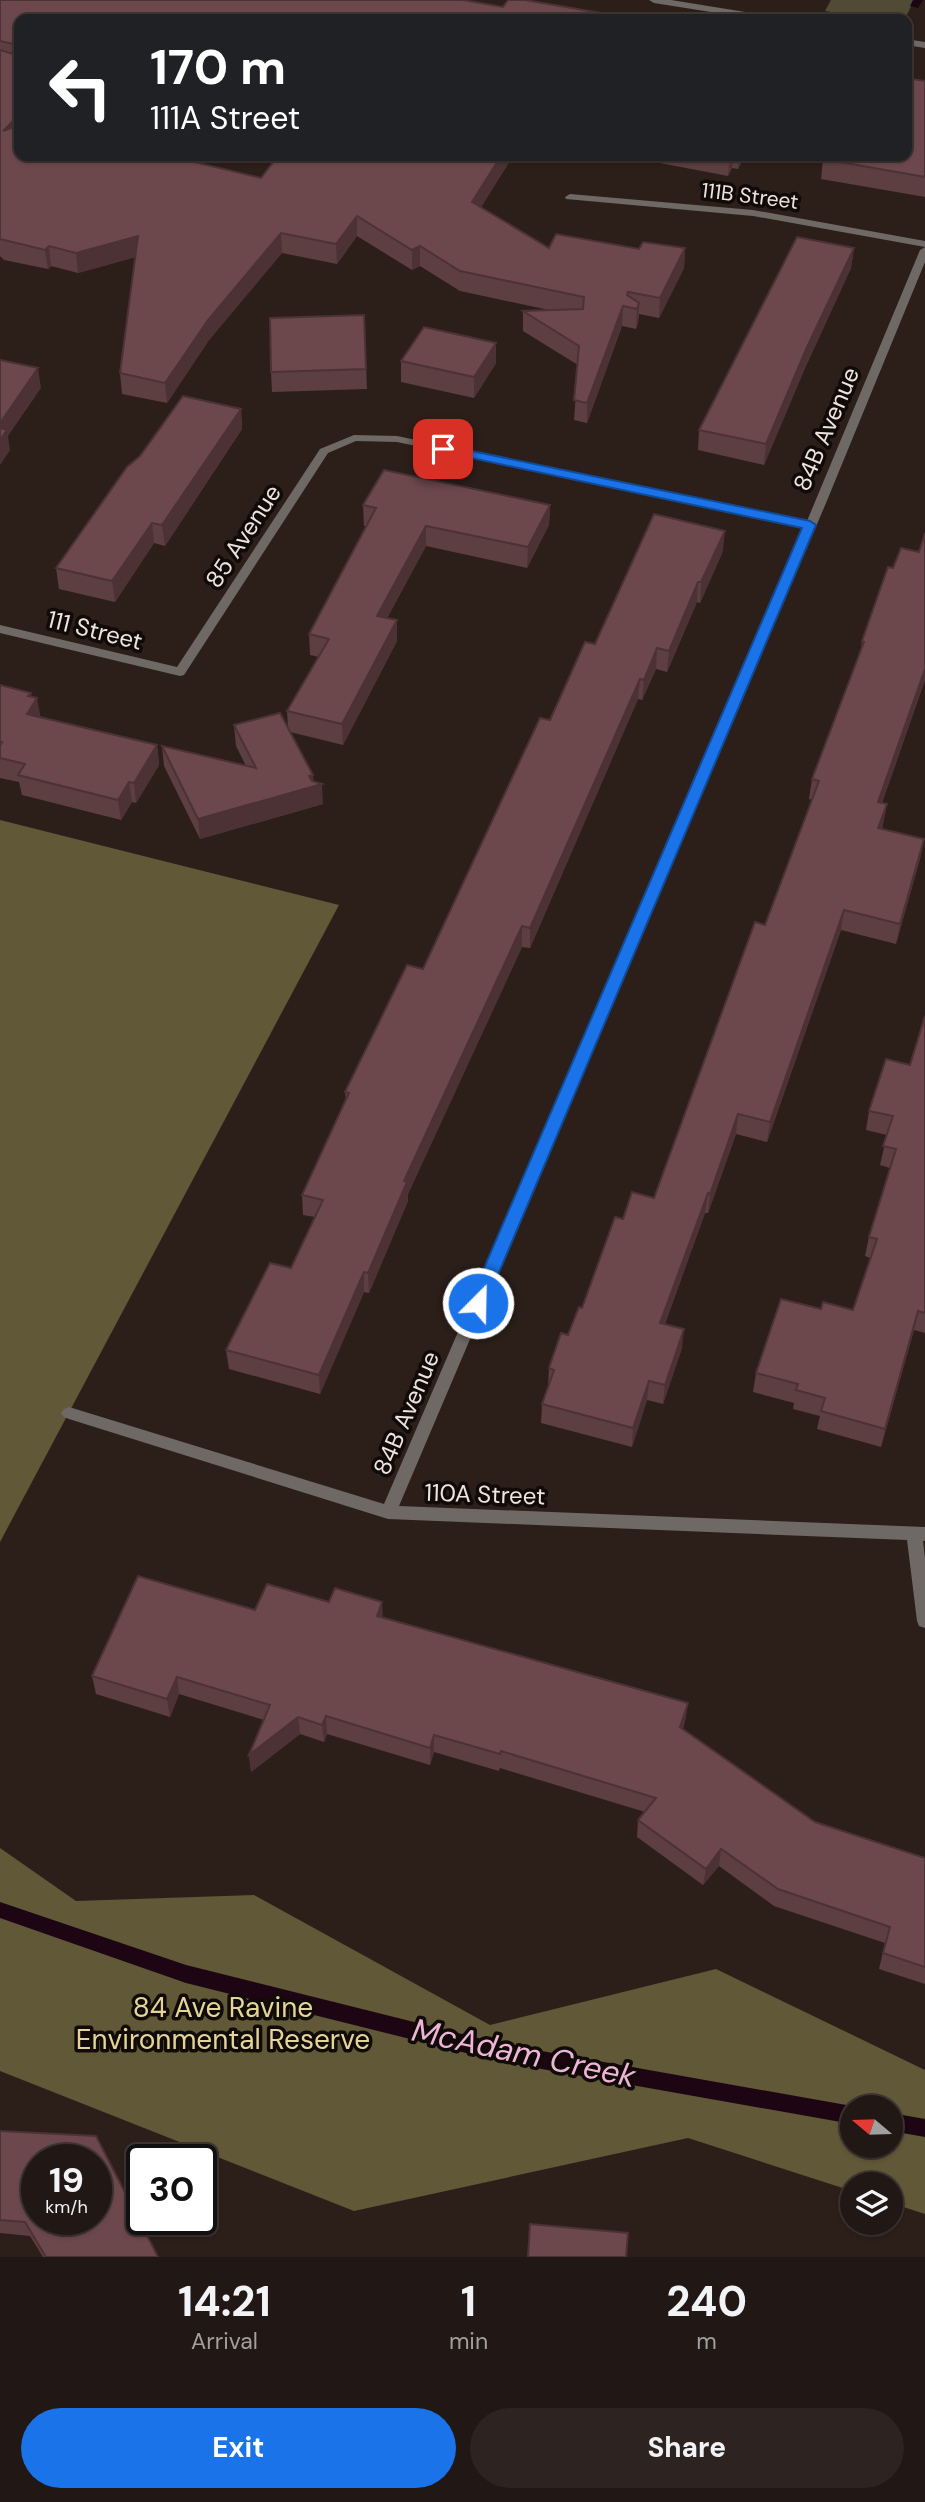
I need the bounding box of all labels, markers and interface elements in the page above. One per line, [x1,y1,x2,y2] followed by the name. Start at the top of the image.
[150,35,286,99] text: 170 m
[35,42,126,133] icon: left
[150,97,300,139] text: 111A Street
[700,176,800,216] street label: 111B Street
[786,362,866,496] street label: 84B Avenue
[413,419,473,479] pin
[424,430,462,468] icon: arrive
[198,478,288,594] street label: 85 Avenue
[44,603,146,657] street label: 111 Street
[441,1266,515,1340] position arrow
[366,1346,446,1480] street label: 84B Avenue
[424,1476,546,1512] street label: 110A Street
[76,1989,370,2058] park label: 84 Ave Ravine Environmental Reserve
[408,2009,641,2097] water label: McAdam Creek
[840,2095,903,2158] north arrow
[840,2095,903,2235] map controls
[126,2144,217,2235] speed limit sign: 30
[49,2157,84,2203] text: 19
[840,2172,903,2235] button: layers
[45,2195,88,2219] text: km/h
[178,2274,271,2329] text: 14:21
[461,2274,476,2329] text: 1
[666,2274,747,2329] text: 240
[191,2326,258,2356] text: Arrival
[449,2326,488,2356] text: min
[696,2326,717,2356] text: m
[21,2408,456,2488] button: Exit
[470,2408,904,2488] button: Share

